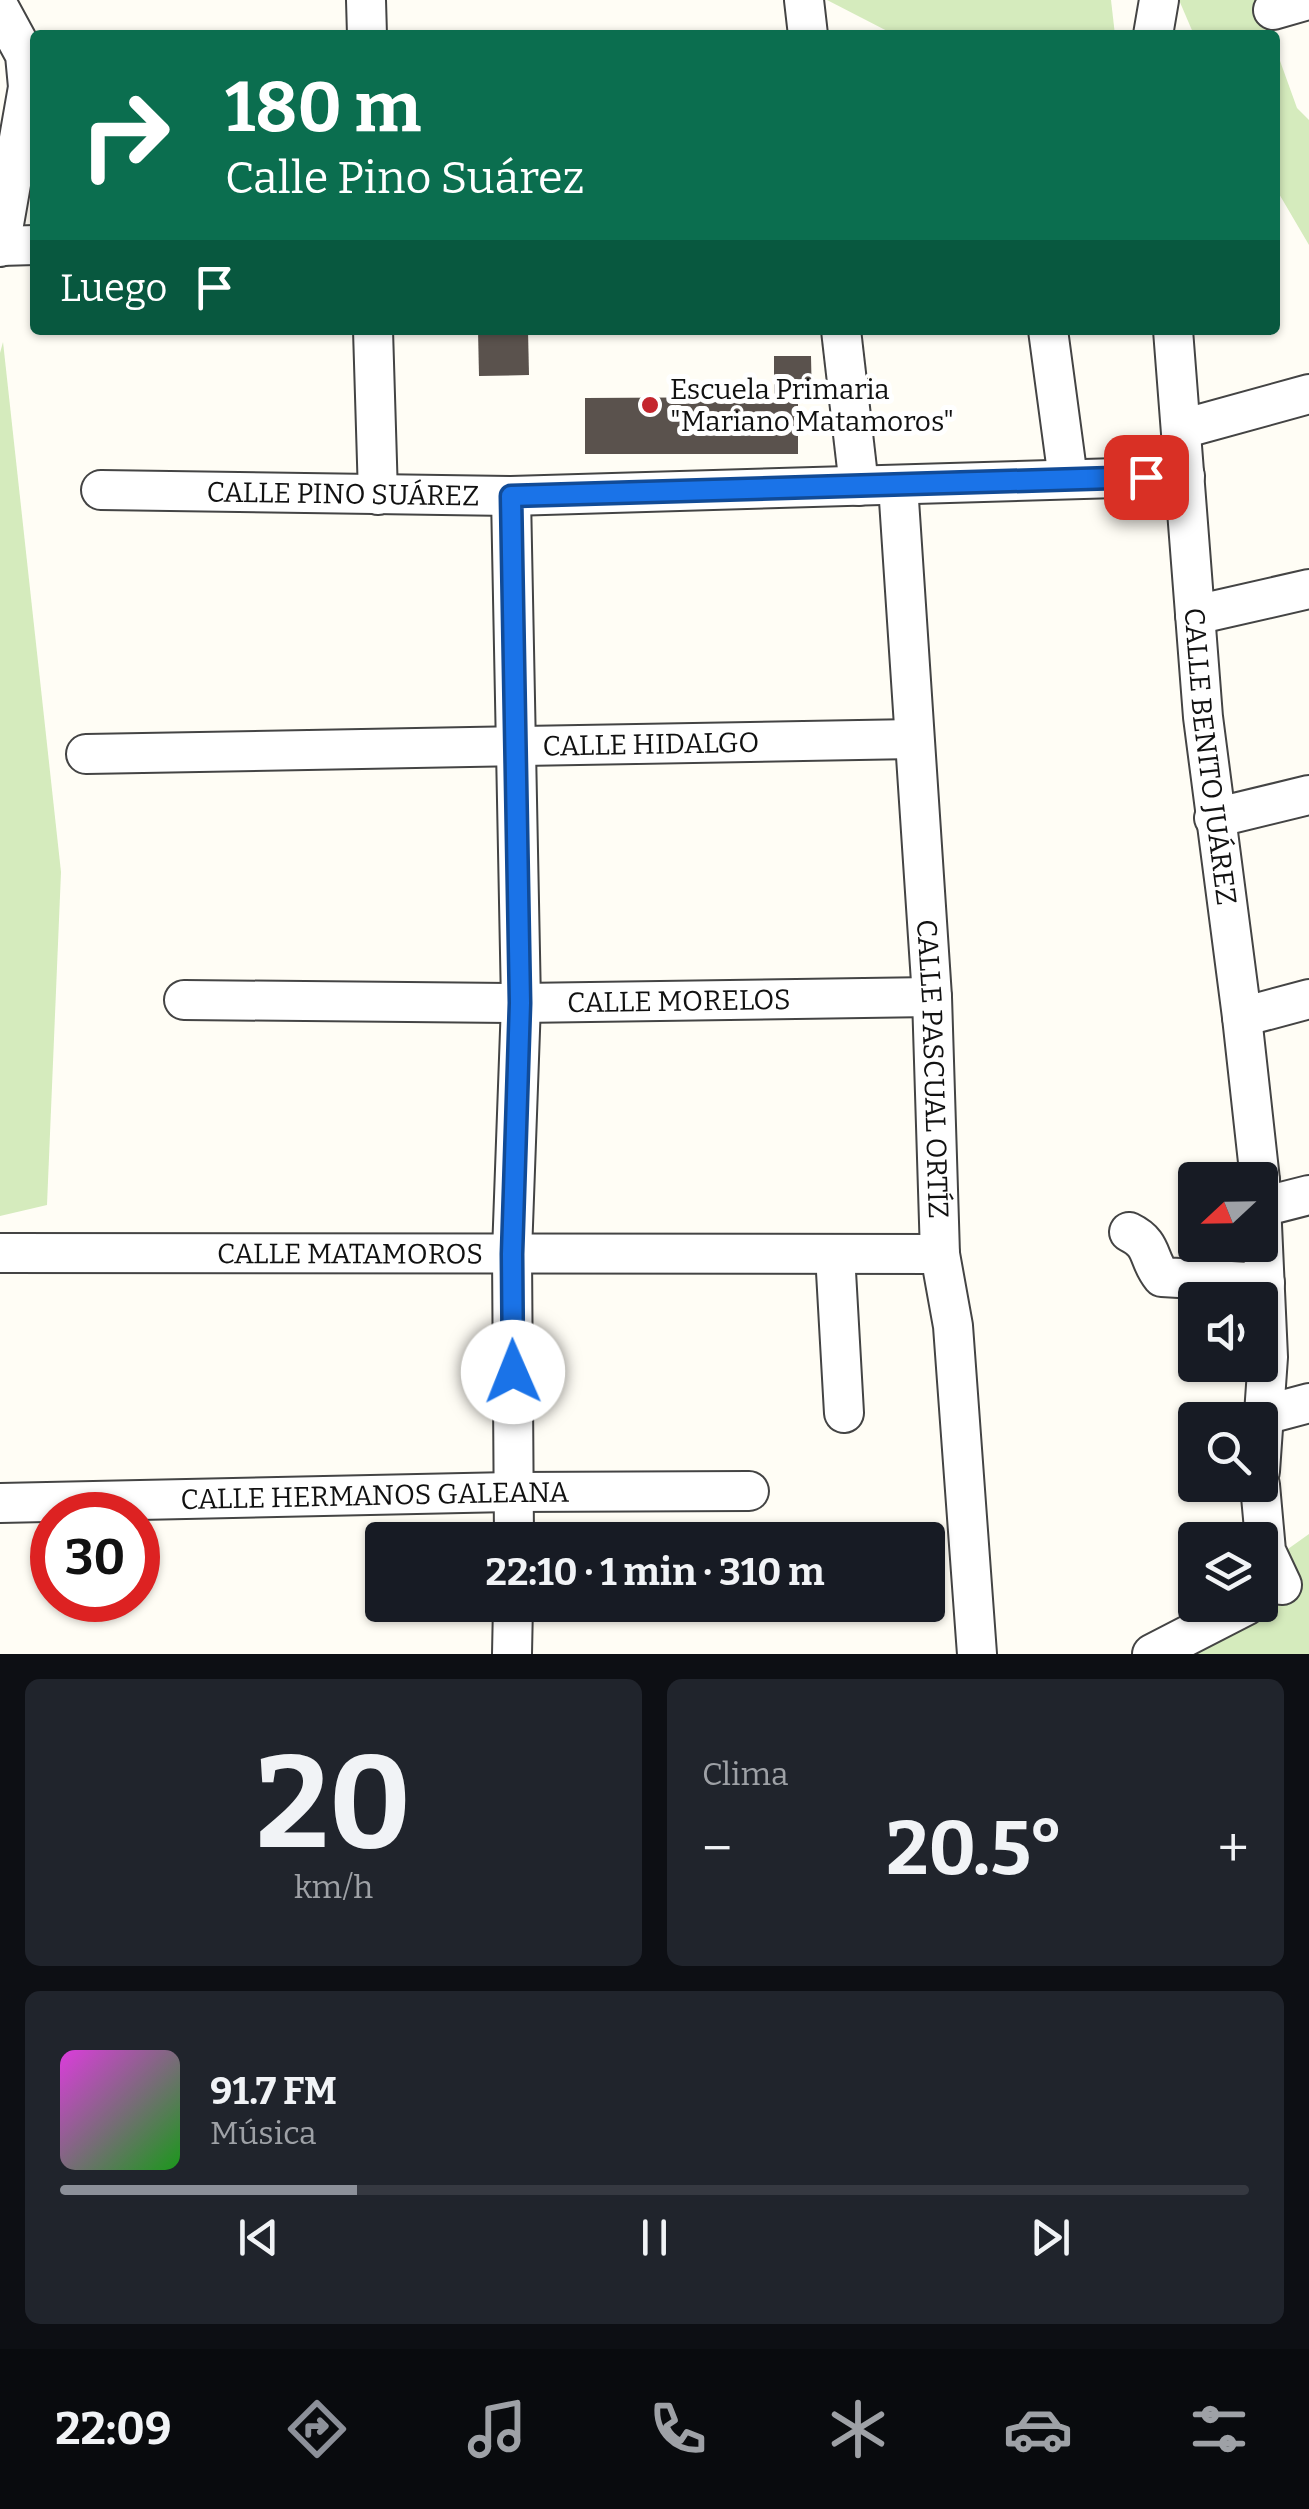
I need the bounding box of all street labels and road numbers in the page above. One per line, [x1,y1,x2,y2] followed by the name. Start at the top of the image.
[206,476,480,513] street label: CALLE PINO SUÁREZ
[1178,606,1243,907] street label: CALLE BENITO JUÁREZ
[542,726,759,763] street label: CALLE HIDALGO
[910,918,955,1219] street label: CALLE PASCUAL ORTÍZ
[567,983,791,1019] street label: CALLE MORELOS
[217,1237,483,1271] street label: CALLE MATAMOROS
[180,1476,569,1516] street label: CALLE HERMANOS GALEANA

